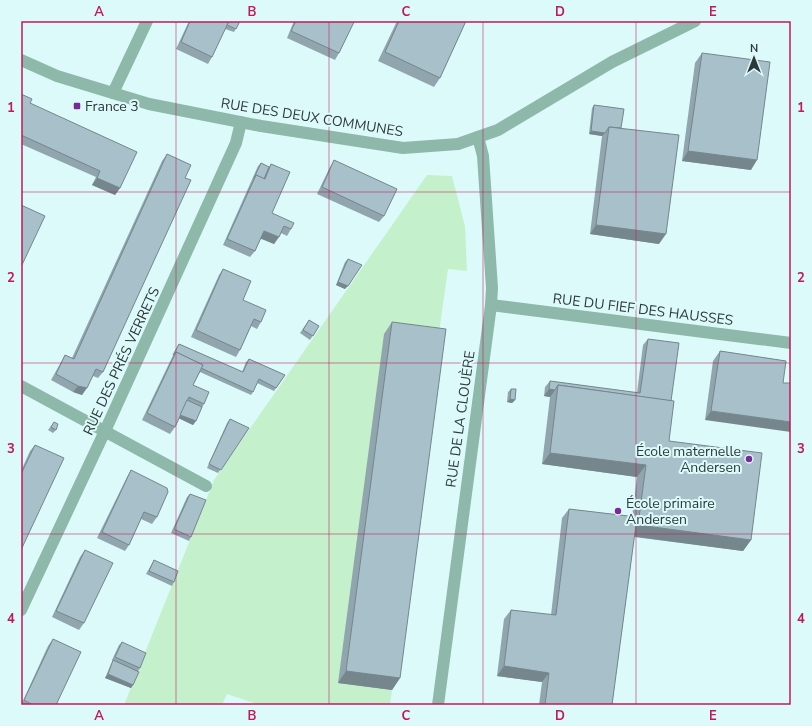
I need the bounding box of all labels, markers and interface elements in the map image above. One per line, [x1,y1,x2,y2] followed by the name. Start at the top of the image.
[94,3,104,21] text: A
[248,3,257,21] text: B
[402,3,411,21] text: C
[555,3,565,21] text: D
[709,3,717,21] text: E
[734,38,774,78] north arrow
[750,41,758,56] text: N
[219,94,405,141] street label: RUE DES DEUX COMMUNES
[85,97,139,116] place label: France 3
[7,99,15,117] text: 1
[797,99,805,117] text: 1
[72,101,82,111] marker: France 3
[7,269,15,287] text: 2
[797,269,805,287] text: 2
[79,284,164,438] street label: RUE DES PRÉS VERRETS
[552,289,735,330] street label: RUE DU FIEF DES HAUSSES
[442,350,479,489] street label: RUE DE LA CLOUÈRE
[7,440,15,458] text: 3
[797,440,805,458] text: 3
[636,442,741,477] place label: École maternelle Andersen
[744,454,754,464] marker: École maternelle Andersen
[626,494,715,529] place label: École primaire Andersen
[613,506,623,516] marker: École primaire Andersen
[7,610,15,628] text: 4
[797,610,805,628] text: 4
[94,707,104,725] text: A
[248,707,257,725] text: B
[402,707,411,725] text: C
[555,707,565,725] text: D
[709,707,717,725] text: E

